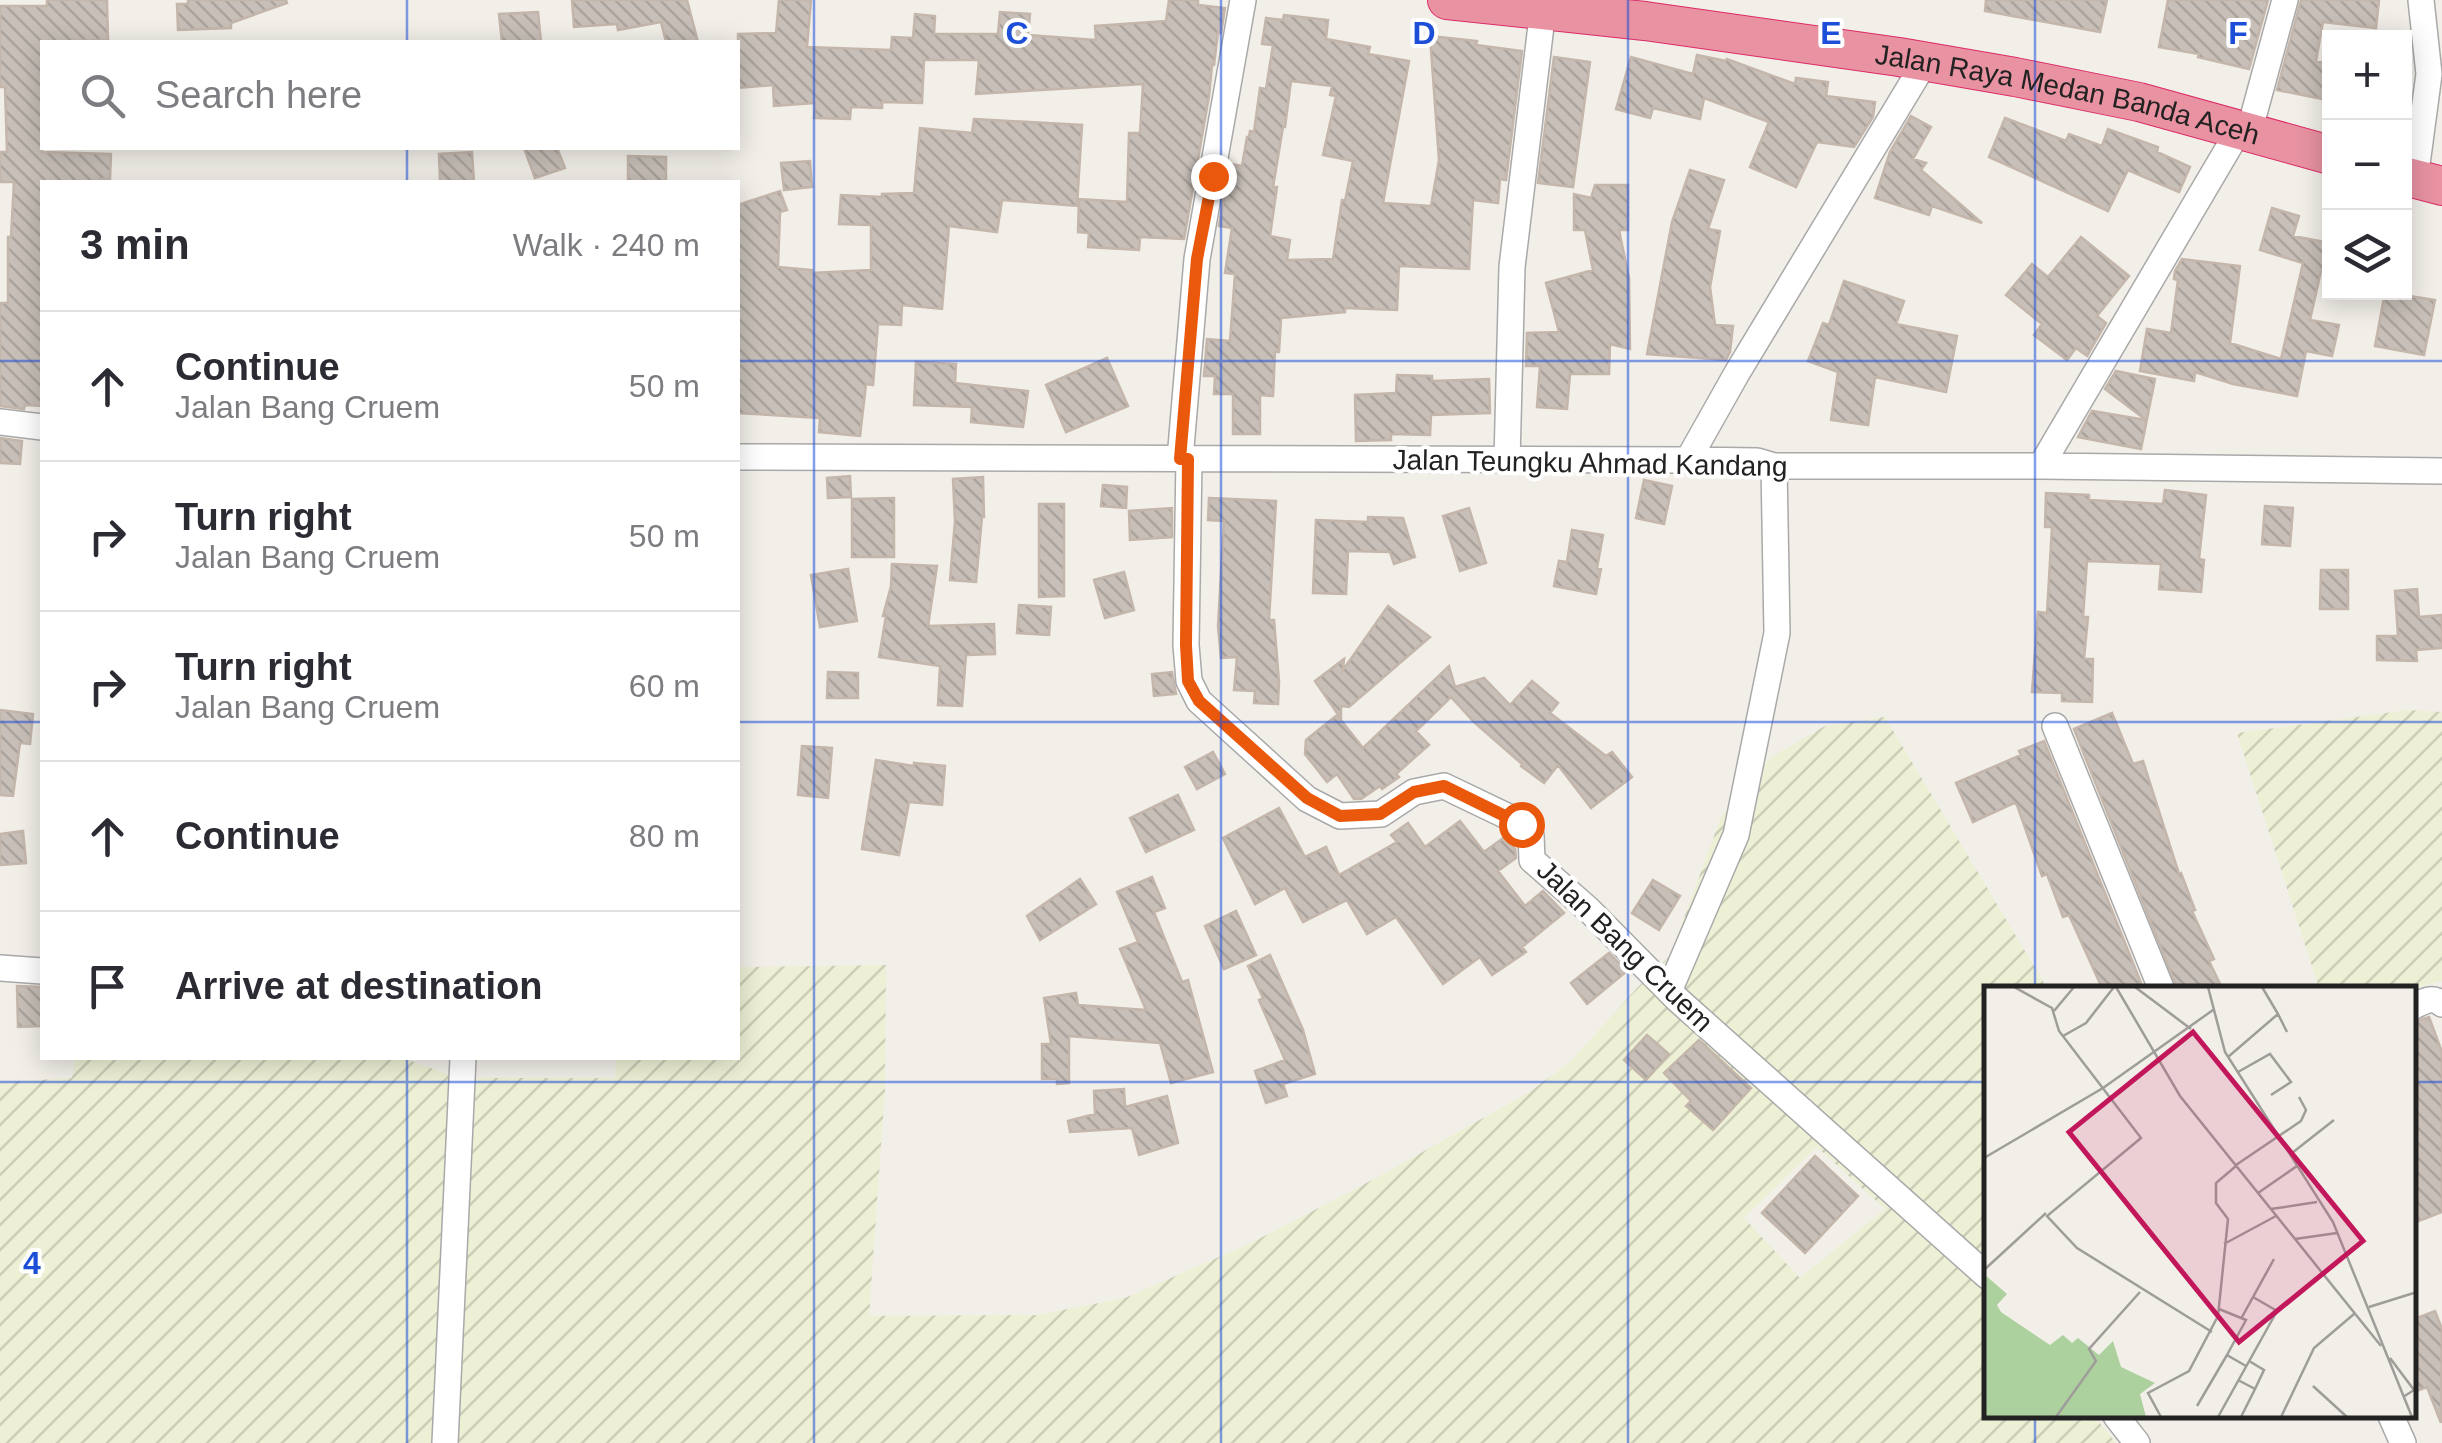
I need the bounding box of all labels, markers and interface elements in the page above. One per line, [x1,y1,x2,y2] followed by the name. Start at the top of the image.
[1005,15,1029,51] text: C
[1412,15,1436,51] text: D
[1820,15,1842,51] text: E
[2228,15,2248,51] text: F
[2322,30,2412,300] map controls
[2322,30,2412,120] button: +
[1873,38,2263,150] street label: Jalan Raya Medan Banda Aceh
[40,40,740,150] search box
[75,68,130,123] icon: search
[155,74,362,116] text: Search here
[2322,120,2412,210] button: −
[1191,154,1237,200] route end
[2322,210,2412,300] button: layers
[80,221,190,268] text: 3 min
[513,227,700,263] text: Walk · 240 m
[175,346,340,388] text: Continue
[80,359,135,414] icon: ahead
[629,368,700,404] text: 50 m
[175,389,440,425] text: Jalan Bang Cruem
[1392,444,1788,482] street label: Jalan Teungku Ahmad Kandang
[175,496,352,538] text: Turn right
[80,509,135,564] icon: right
[629,518,700,554] text: 50 m
[175,539,440,575] text: Jalan Bang Cruem
[175,646,352,688] text: Turn right
[80,659,135,714] icon: right
[629,668,700,704] text: 60 m
[175,689,440,725] text: Jalan Bang Cruem
[1499,802,1545,848] route start
[80,809,135,864] icon: ahead
[175,815,340,857] text: Continue
[629,818,700,854] text: 80 m
[1531,854,1719,1038] street label: Jalan Bang Cruem
[80,959,135,1014] icon: arrive
[175,965,542,1007] text: Arrive at destination
[1984,986,2417,1418] inset map
[23,1245,41,1281] text: 4

